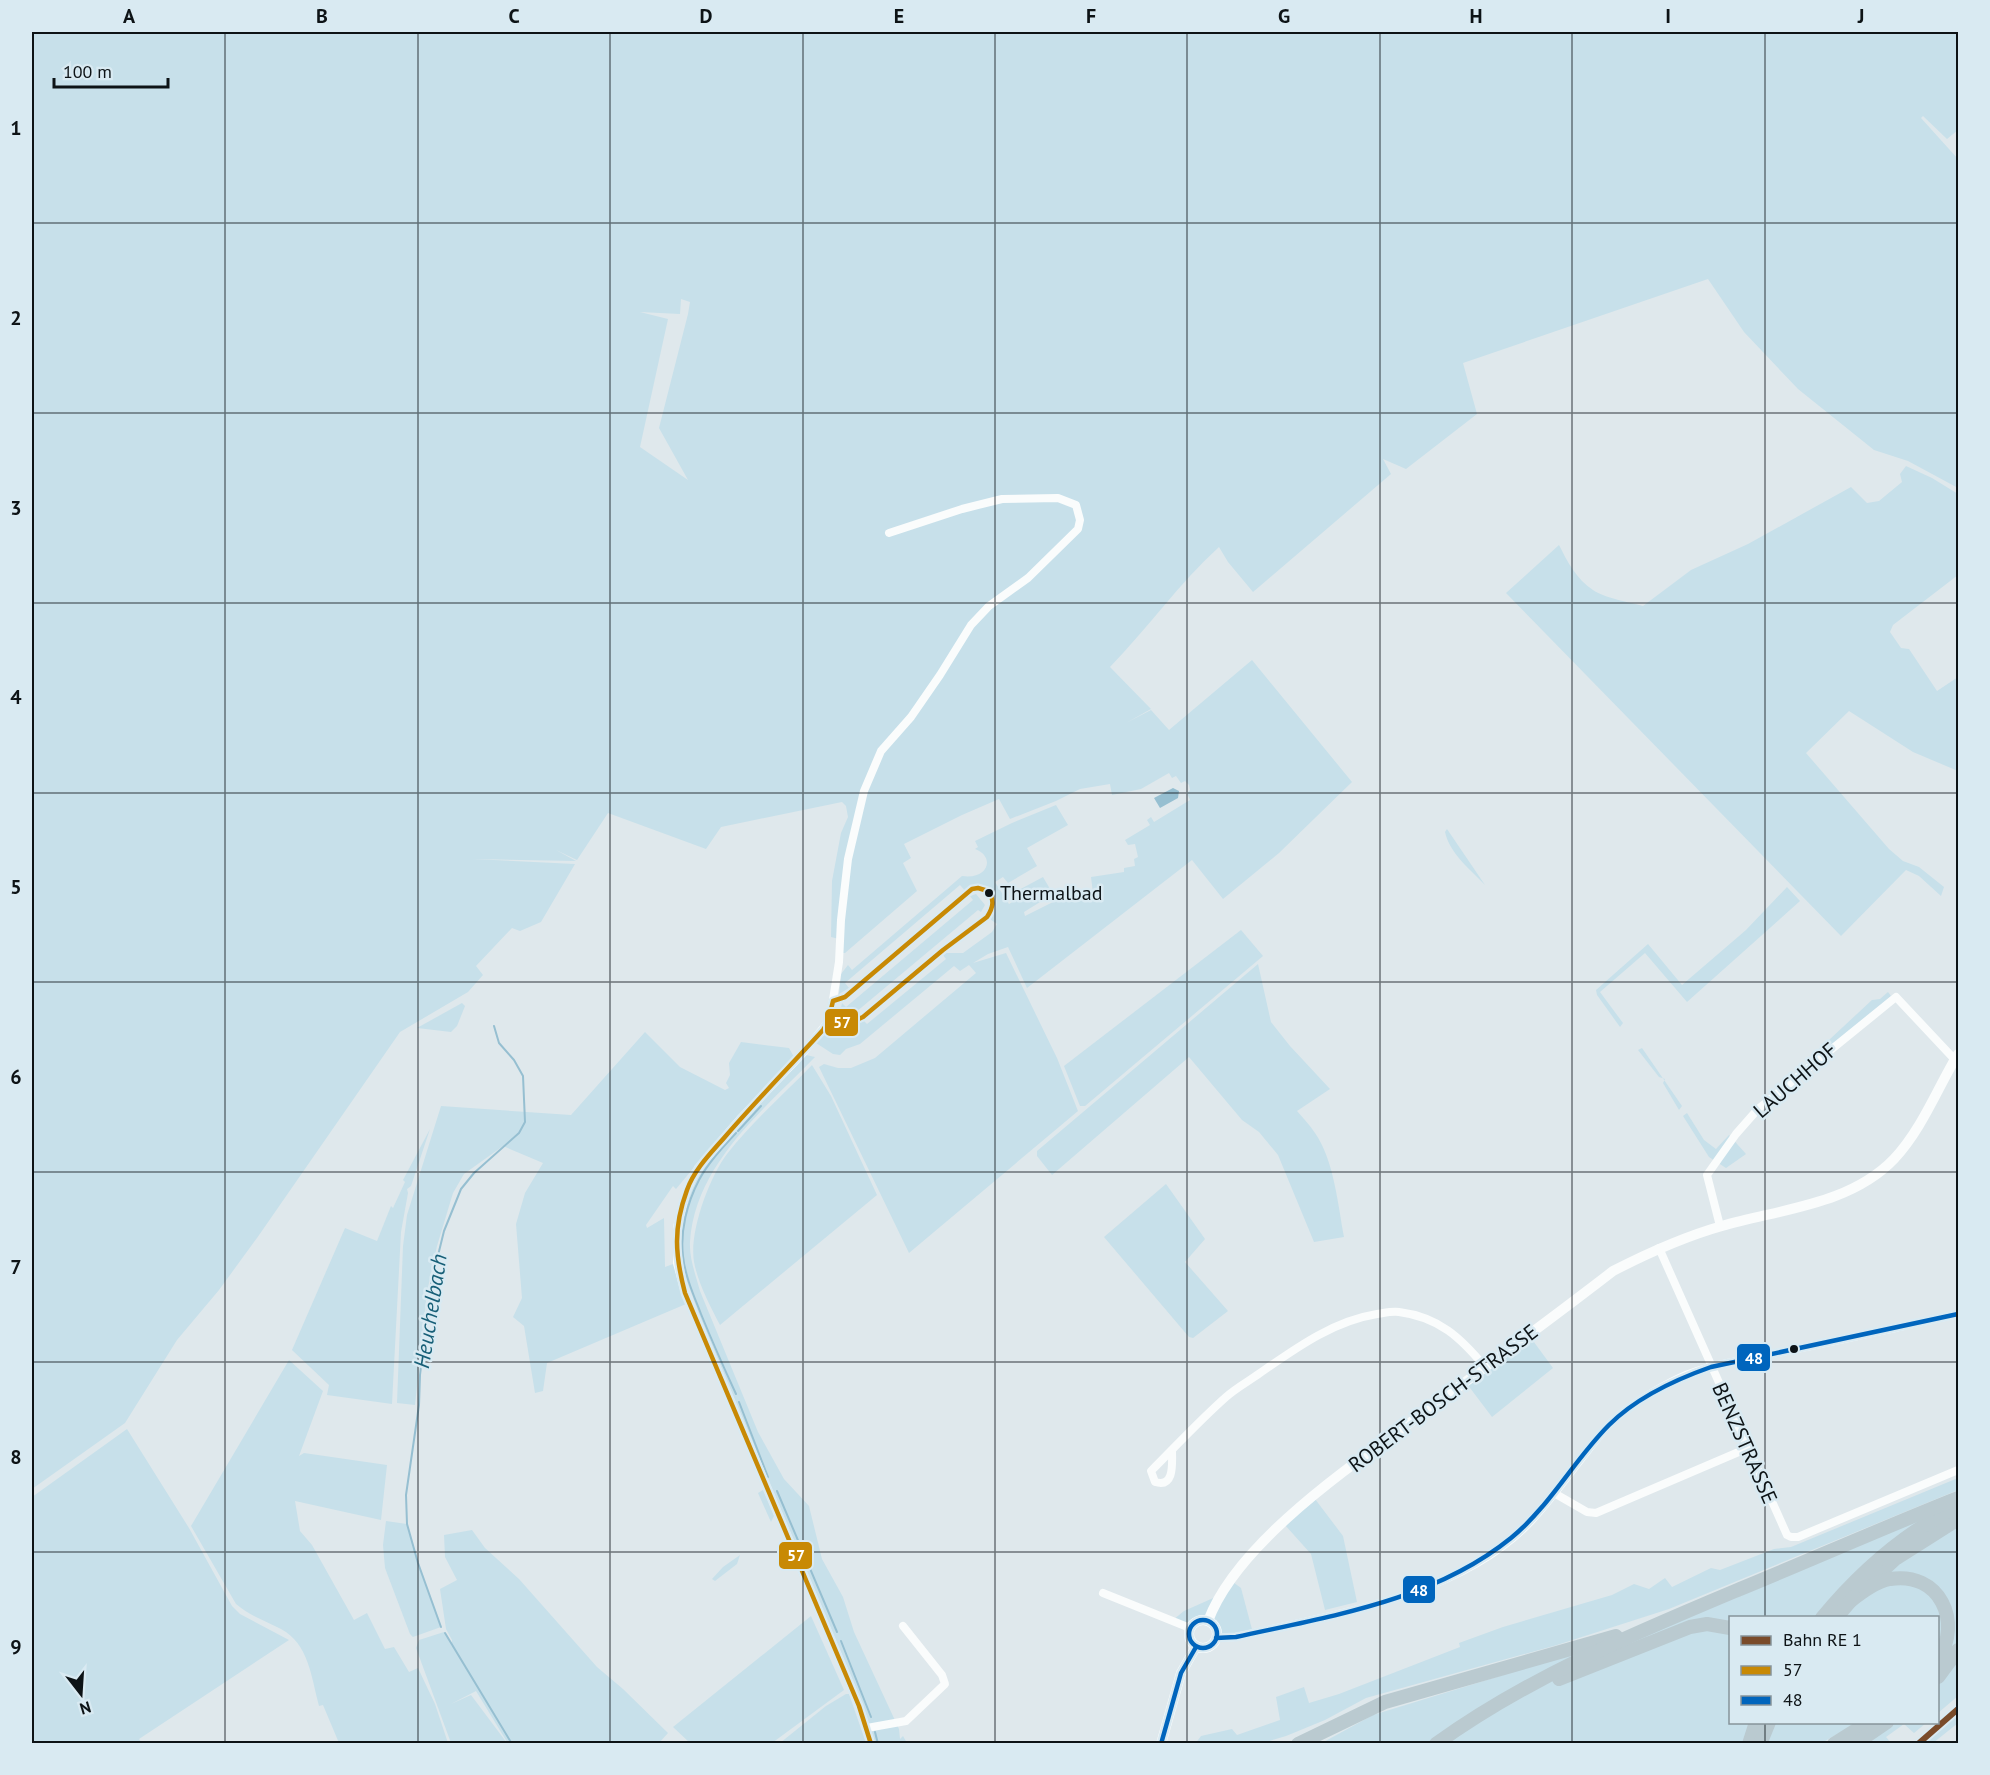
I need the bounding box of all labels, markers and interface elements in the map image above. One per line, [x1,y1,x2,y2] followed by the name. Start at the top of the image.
[123,3,136,29] text: A
[316,3,328,29] text: B
[508,3,520,29] text: C
[700,3,713,29] text: D
[894,3,904,29] text: E
[1086,3,1096,29] text: F
[1278,3,1290,29] text: G
[1469,3,1483,29] text: H
[1665,3,1671,29] text: I
[1857,3,1864,29] text: J
[54,51,168,89] scale bar
[63,60,112,83] text: 100 m
[10,115,22,141] text: 1
[10,305,22,331] text: 2
[10,495,22,521] text: 3
[10,684,22,710] text: 4
[10,874,22,900] text: 5
[1000,880,1102,906] place label: Thermalbad
[983,887,995,899] marker: Thermalbad
[824,1008,859,1037] line badge: 57
[833,1012,851,1032] text: 57
[1747,1036,1843,1124] street label: LAUCHHOF
[10,1064,22,1090] text: 6
[407,1252,453,1370] water label: Heuchelbach
[10,1254,22,1280] text: 7
[1343,1318,1543,1478] street label: ROBERT-BOSCH-STRASSE
[1736,1343,1771,1372] line badge: 48
[1788,1343,1800,1355] unlabelled marker
[1745,1348,1763,1368] text: 48
[1706,1378,1784,1508] street label: BENZSTRASSE
[10,1444,22,1470] text: 8
[778,1541,813,1570] line badge: 57
[787,1545,805,1565] text: 57
[1402,1575,1436,1604] line badge: 48
[1410,1580,1428,1600] text: 48
[1729,1616,1939,1724] legend
[1783,1628,1862,1651] text: Bahn RE 1
[10,1634,22,1660] text: 9
[1783,1658,1803,1681] text: 57
[51,1664,111,1724] north arrow
[1783,1688,1803,1711] text: 48
[77,1697,93,1719] text: N

